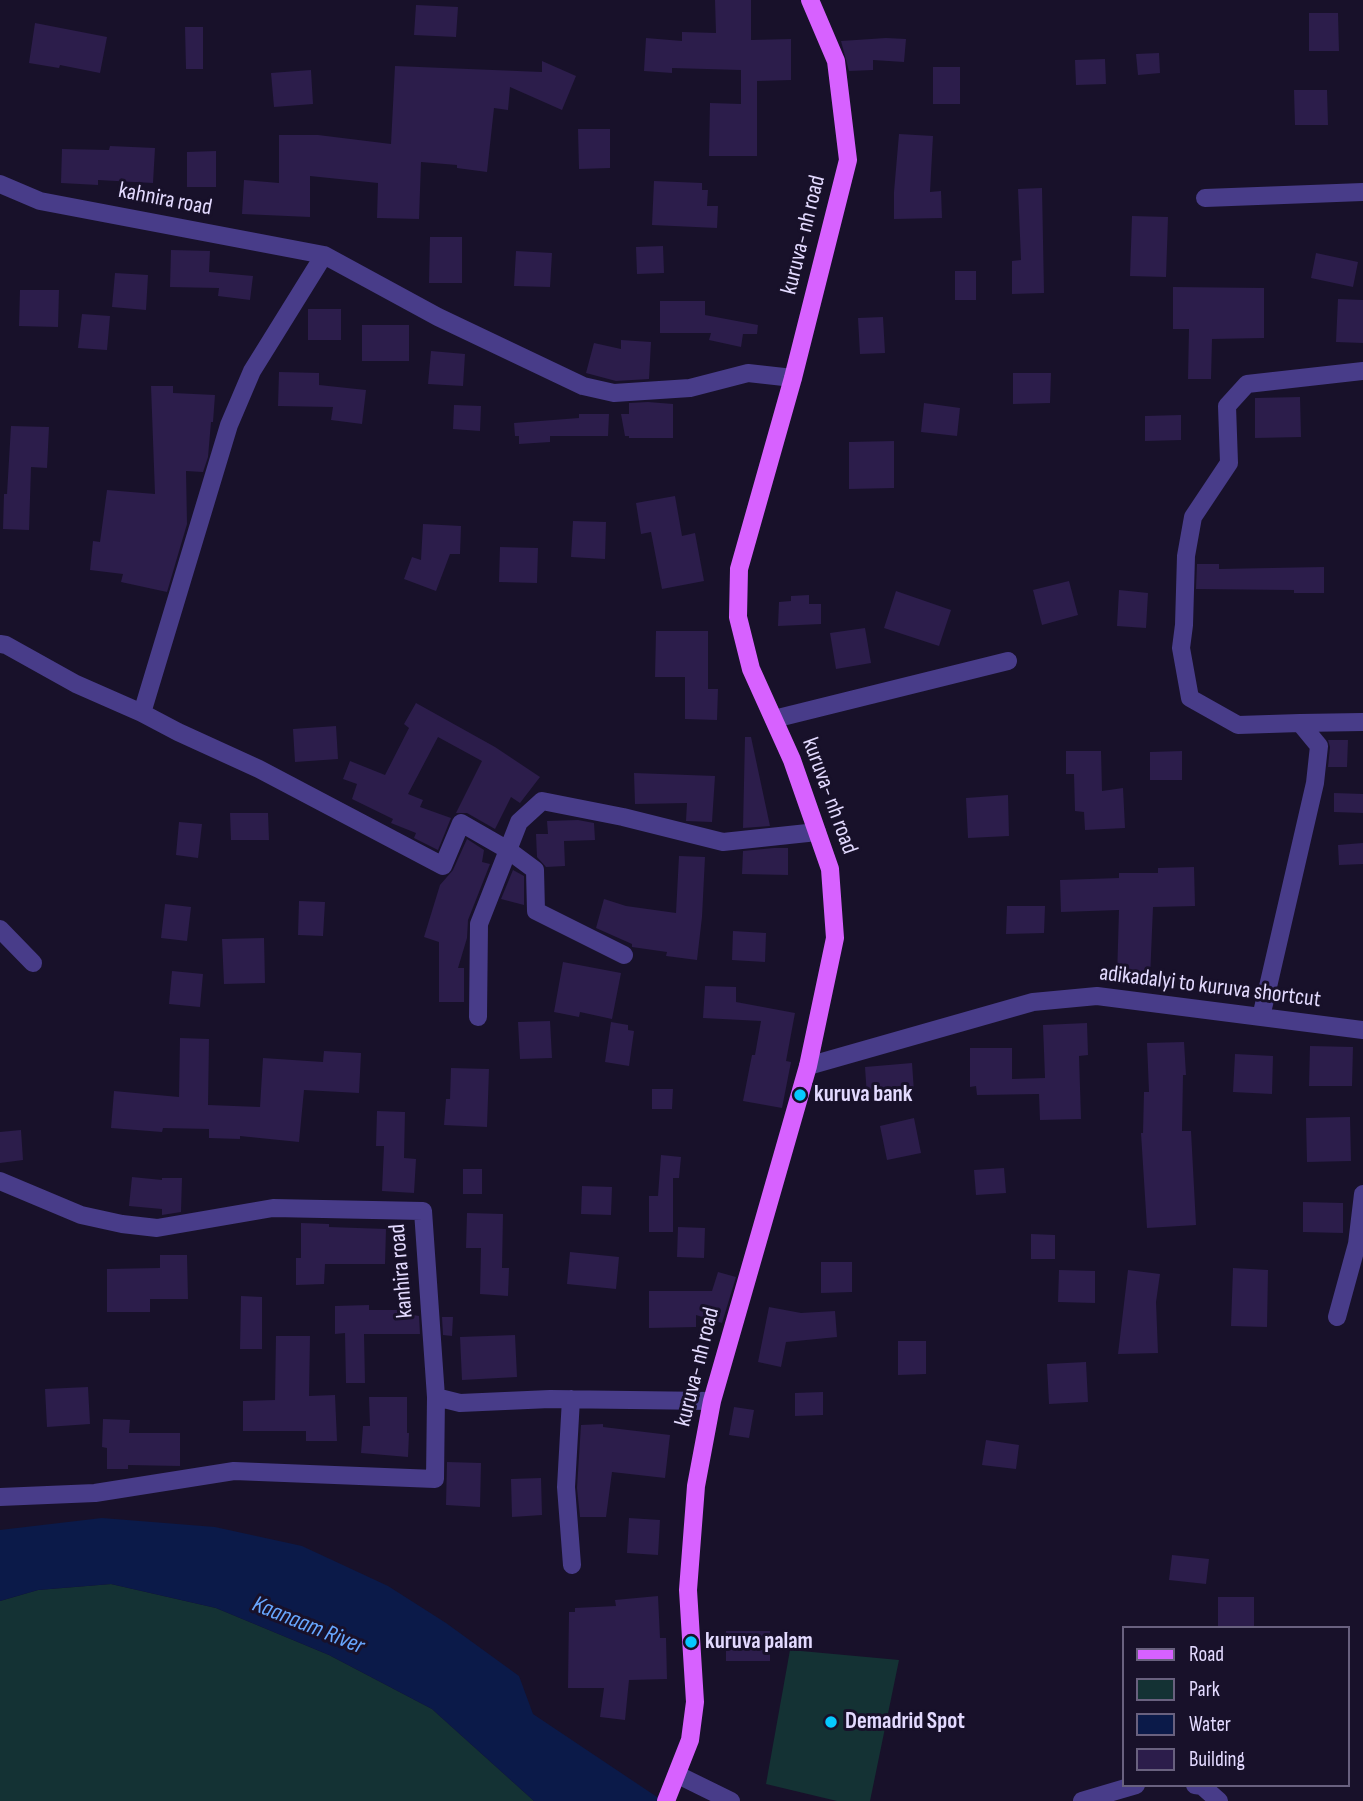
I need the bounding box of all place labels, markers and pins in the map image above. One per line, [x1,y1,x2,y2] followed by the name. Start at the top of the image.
[814,1081,913,1109] place label: kuruva bank
[792,1087,808,1103] marker: kuruva bank
[705,1628,813,1656] place label: kuruva palam
[683,1634,699,1650] marker: kuruva palam
[845,1708,965,1736] place label: Demadrid Spot
[823,1714,839,1730] marker: Demadrid Spot

